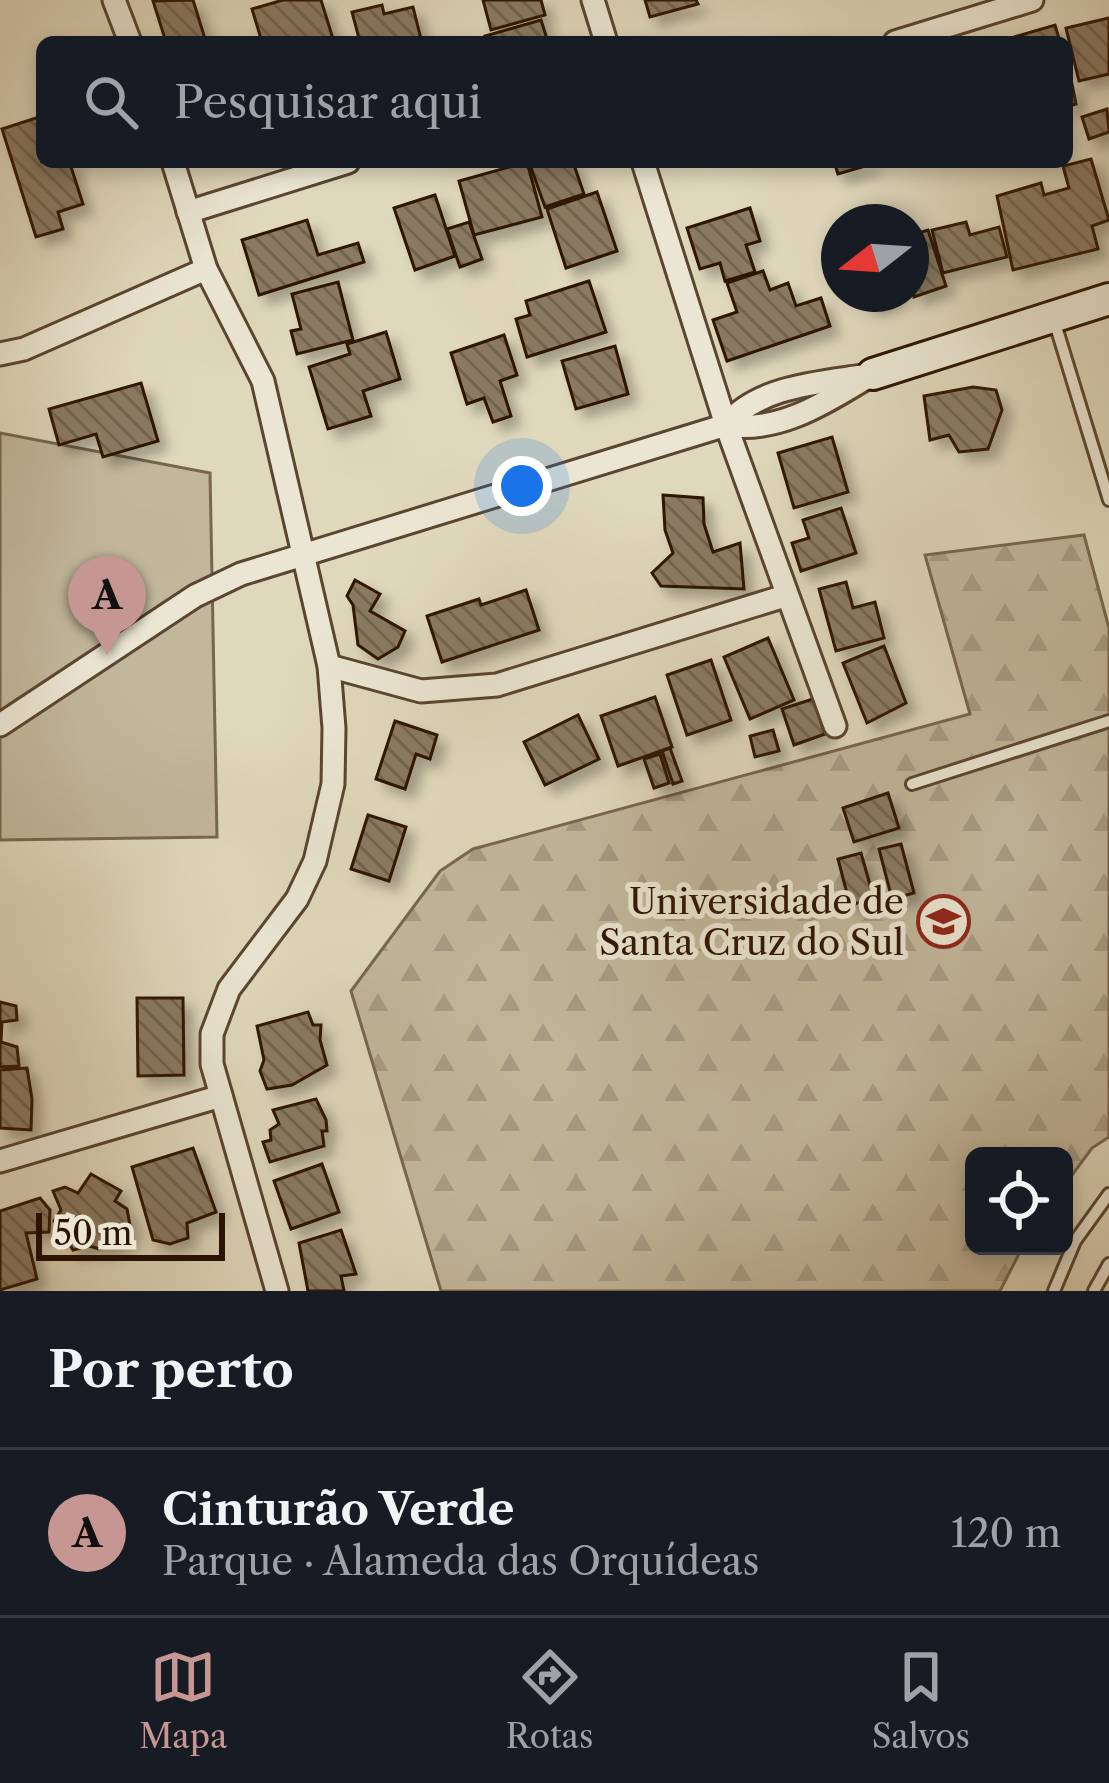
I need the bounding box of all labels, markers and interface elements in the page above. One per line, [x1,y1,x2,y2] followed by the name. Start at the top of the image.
[36,36,1073,168] search box
[78,69,144,135] icon: search
[174,74,482,130] text: Pesquisar aqui
[821,204,929,312] north arrow
[492,456,552,516] your location
[68,556,146,655] pin: A
[599,879,904,964] place label: Universidade de Santa Cruz do Sul
[915,894,971,950] school or university icon: Universidade de Santa Cruz do Sul
[965,1147,1073,1255] map controls
[965,1147,1073,1255] button: locate
[36,1207,225,1260] scale bar
[54,1213,132,1254] text: 50 m
[48,1338,294,1400] text: Por perto
[162,1481,514,1537] text: Cinturão Verde
[72,1509,102,1557] text: A
[951,1509,1061,1557] text: 120 m
[162,1537,759,1585] text: Parque · Alameda das Orquídeas
[139,1644,227,1757] tab: Mapa
[506,1644,593,1757] tab: Rotas
[872,1644,970,1757] tab: Salvos

